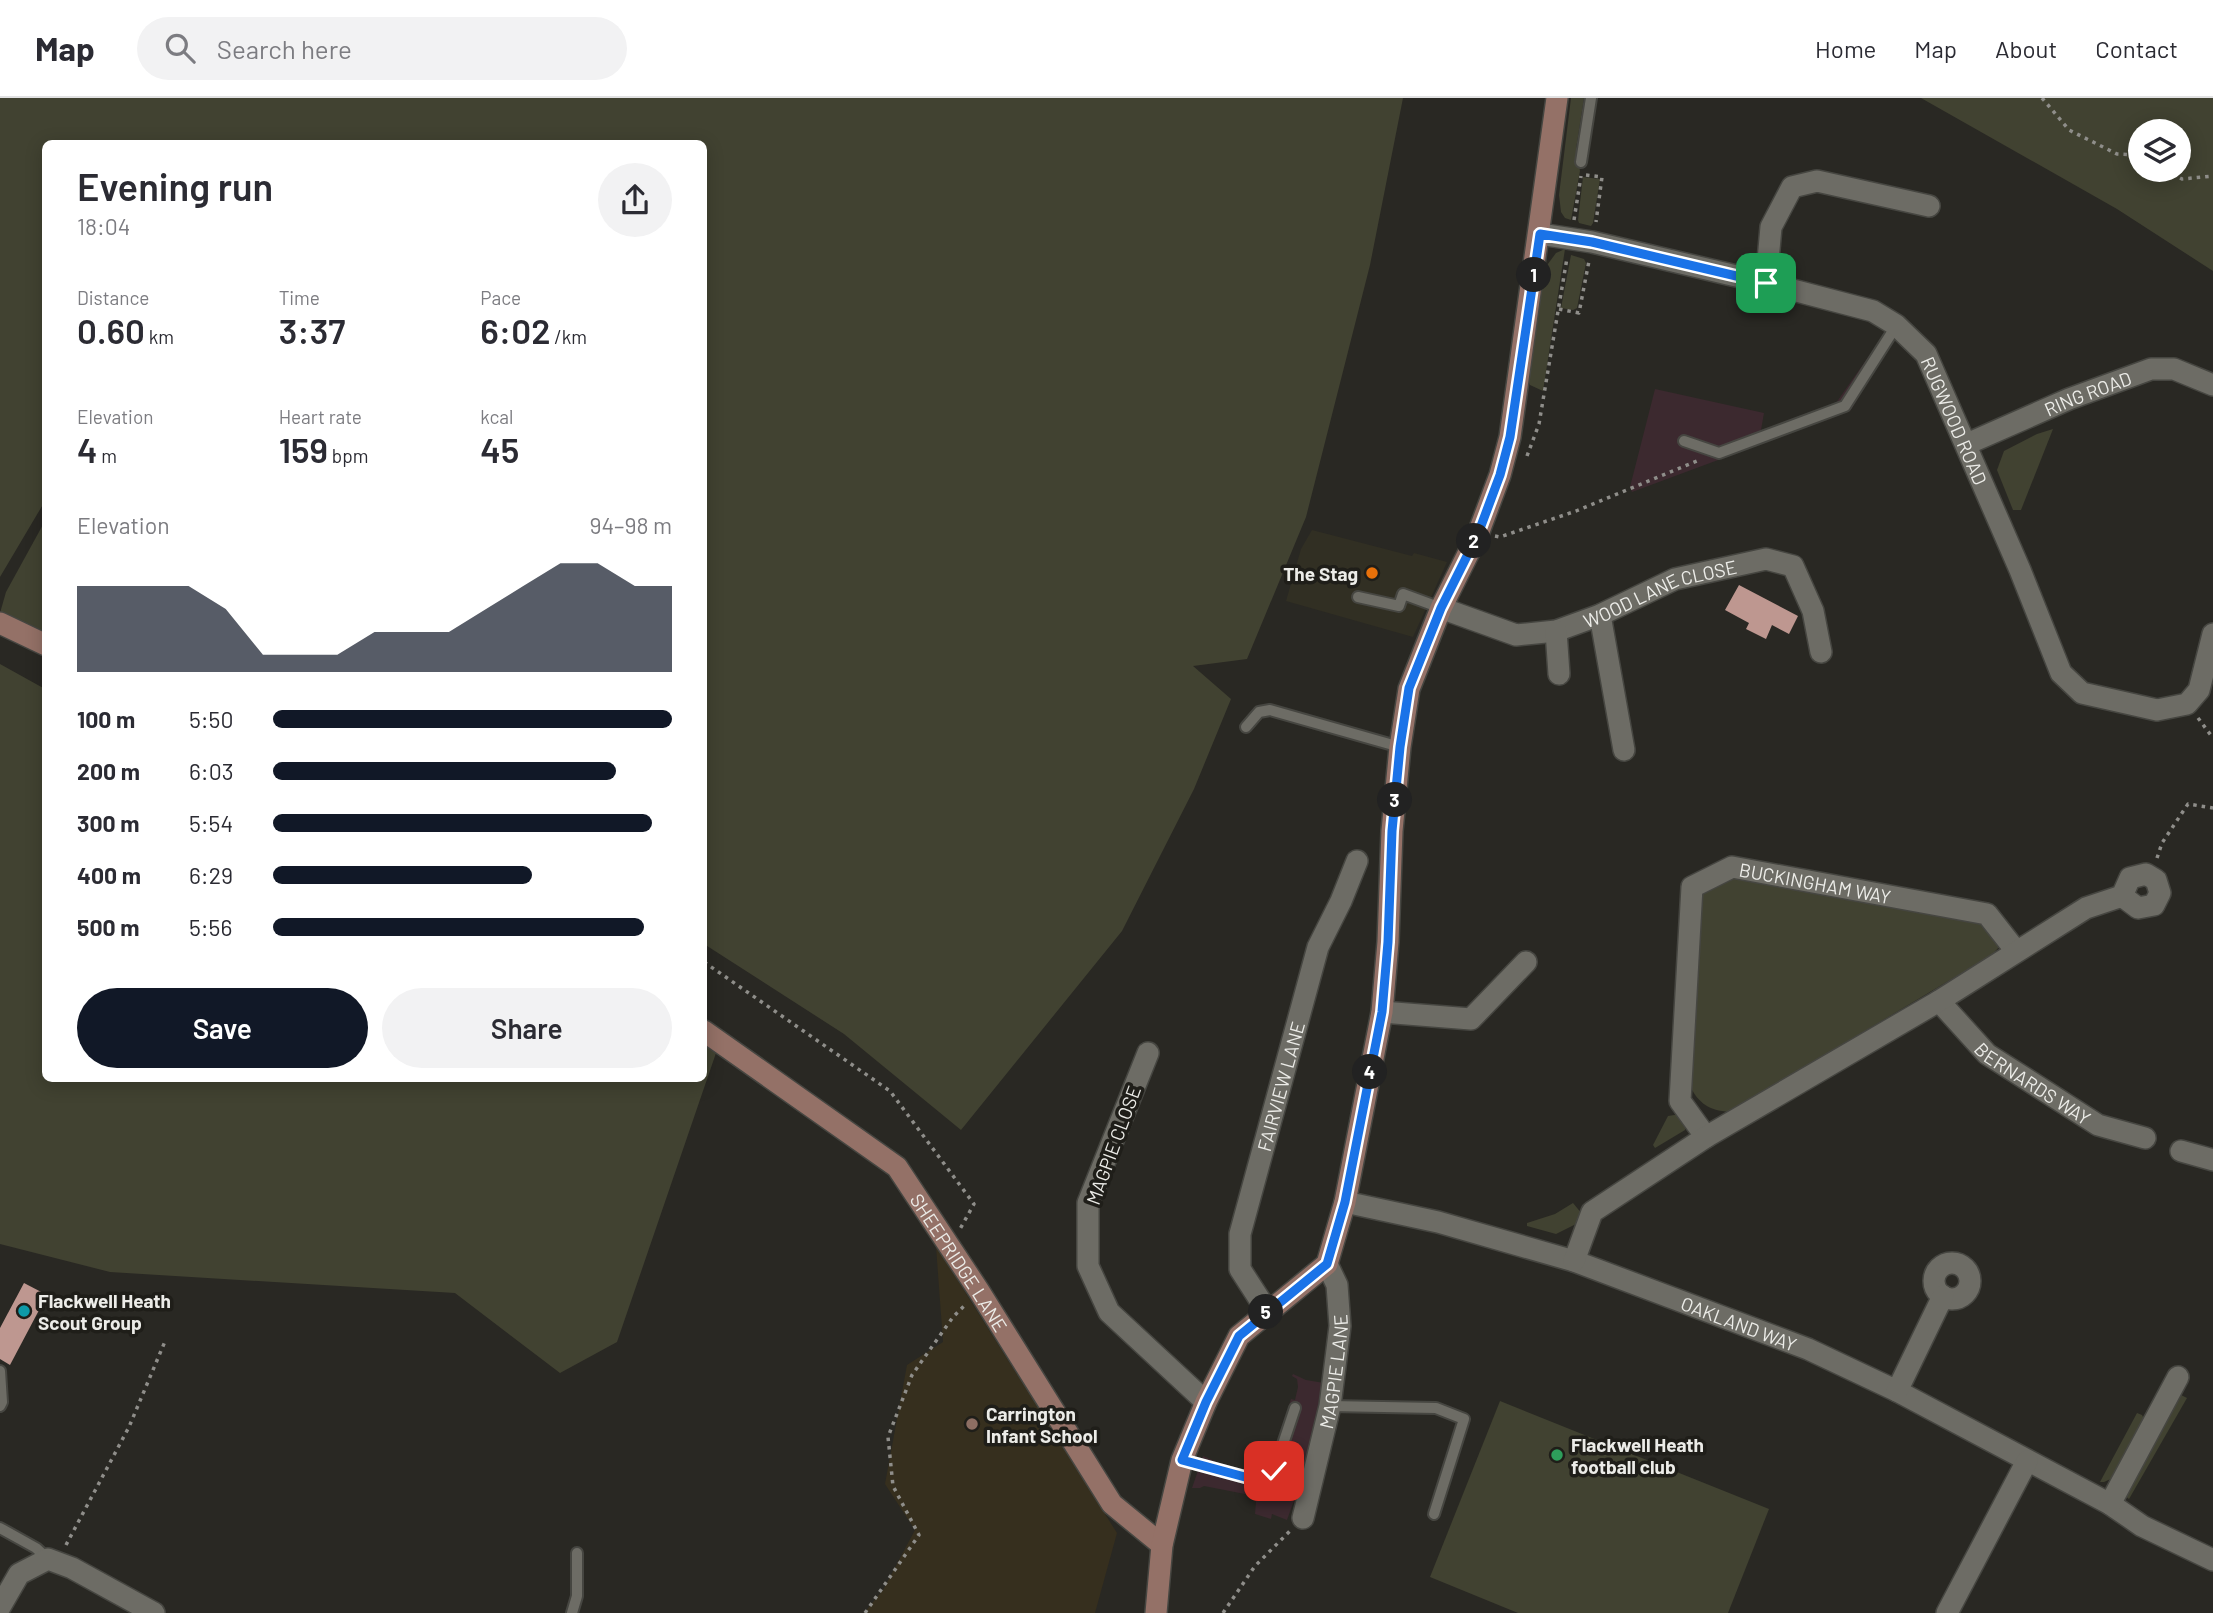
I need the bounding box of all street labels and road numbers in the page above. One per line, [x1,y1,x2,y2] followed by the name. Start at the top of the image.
[1917,353,1993,488] street label: RUGWOOD ROAD
[2040,366,2134,420] street label: RING ROAD
[1580,554,1739,632] street label: WOOD LANE CLOSE
[1737,857,1893,908] street label: BUCKINGHAM WAY
[1252,1019,1309,1154] street label: FAIRVIEW LANE
[1970,1037,2096,1129] street label: BERNARDS WAY
[1081,1082,1145,1208] street label: MAGPIE CLOSE
[906,1189,1013,1336] street label: SHEEPRIDGE LANE
[1678,1291,1801,1355] street label: OAKLAND WAY
[1313,1313,1351,1431] street label: MAGPIE LANE

